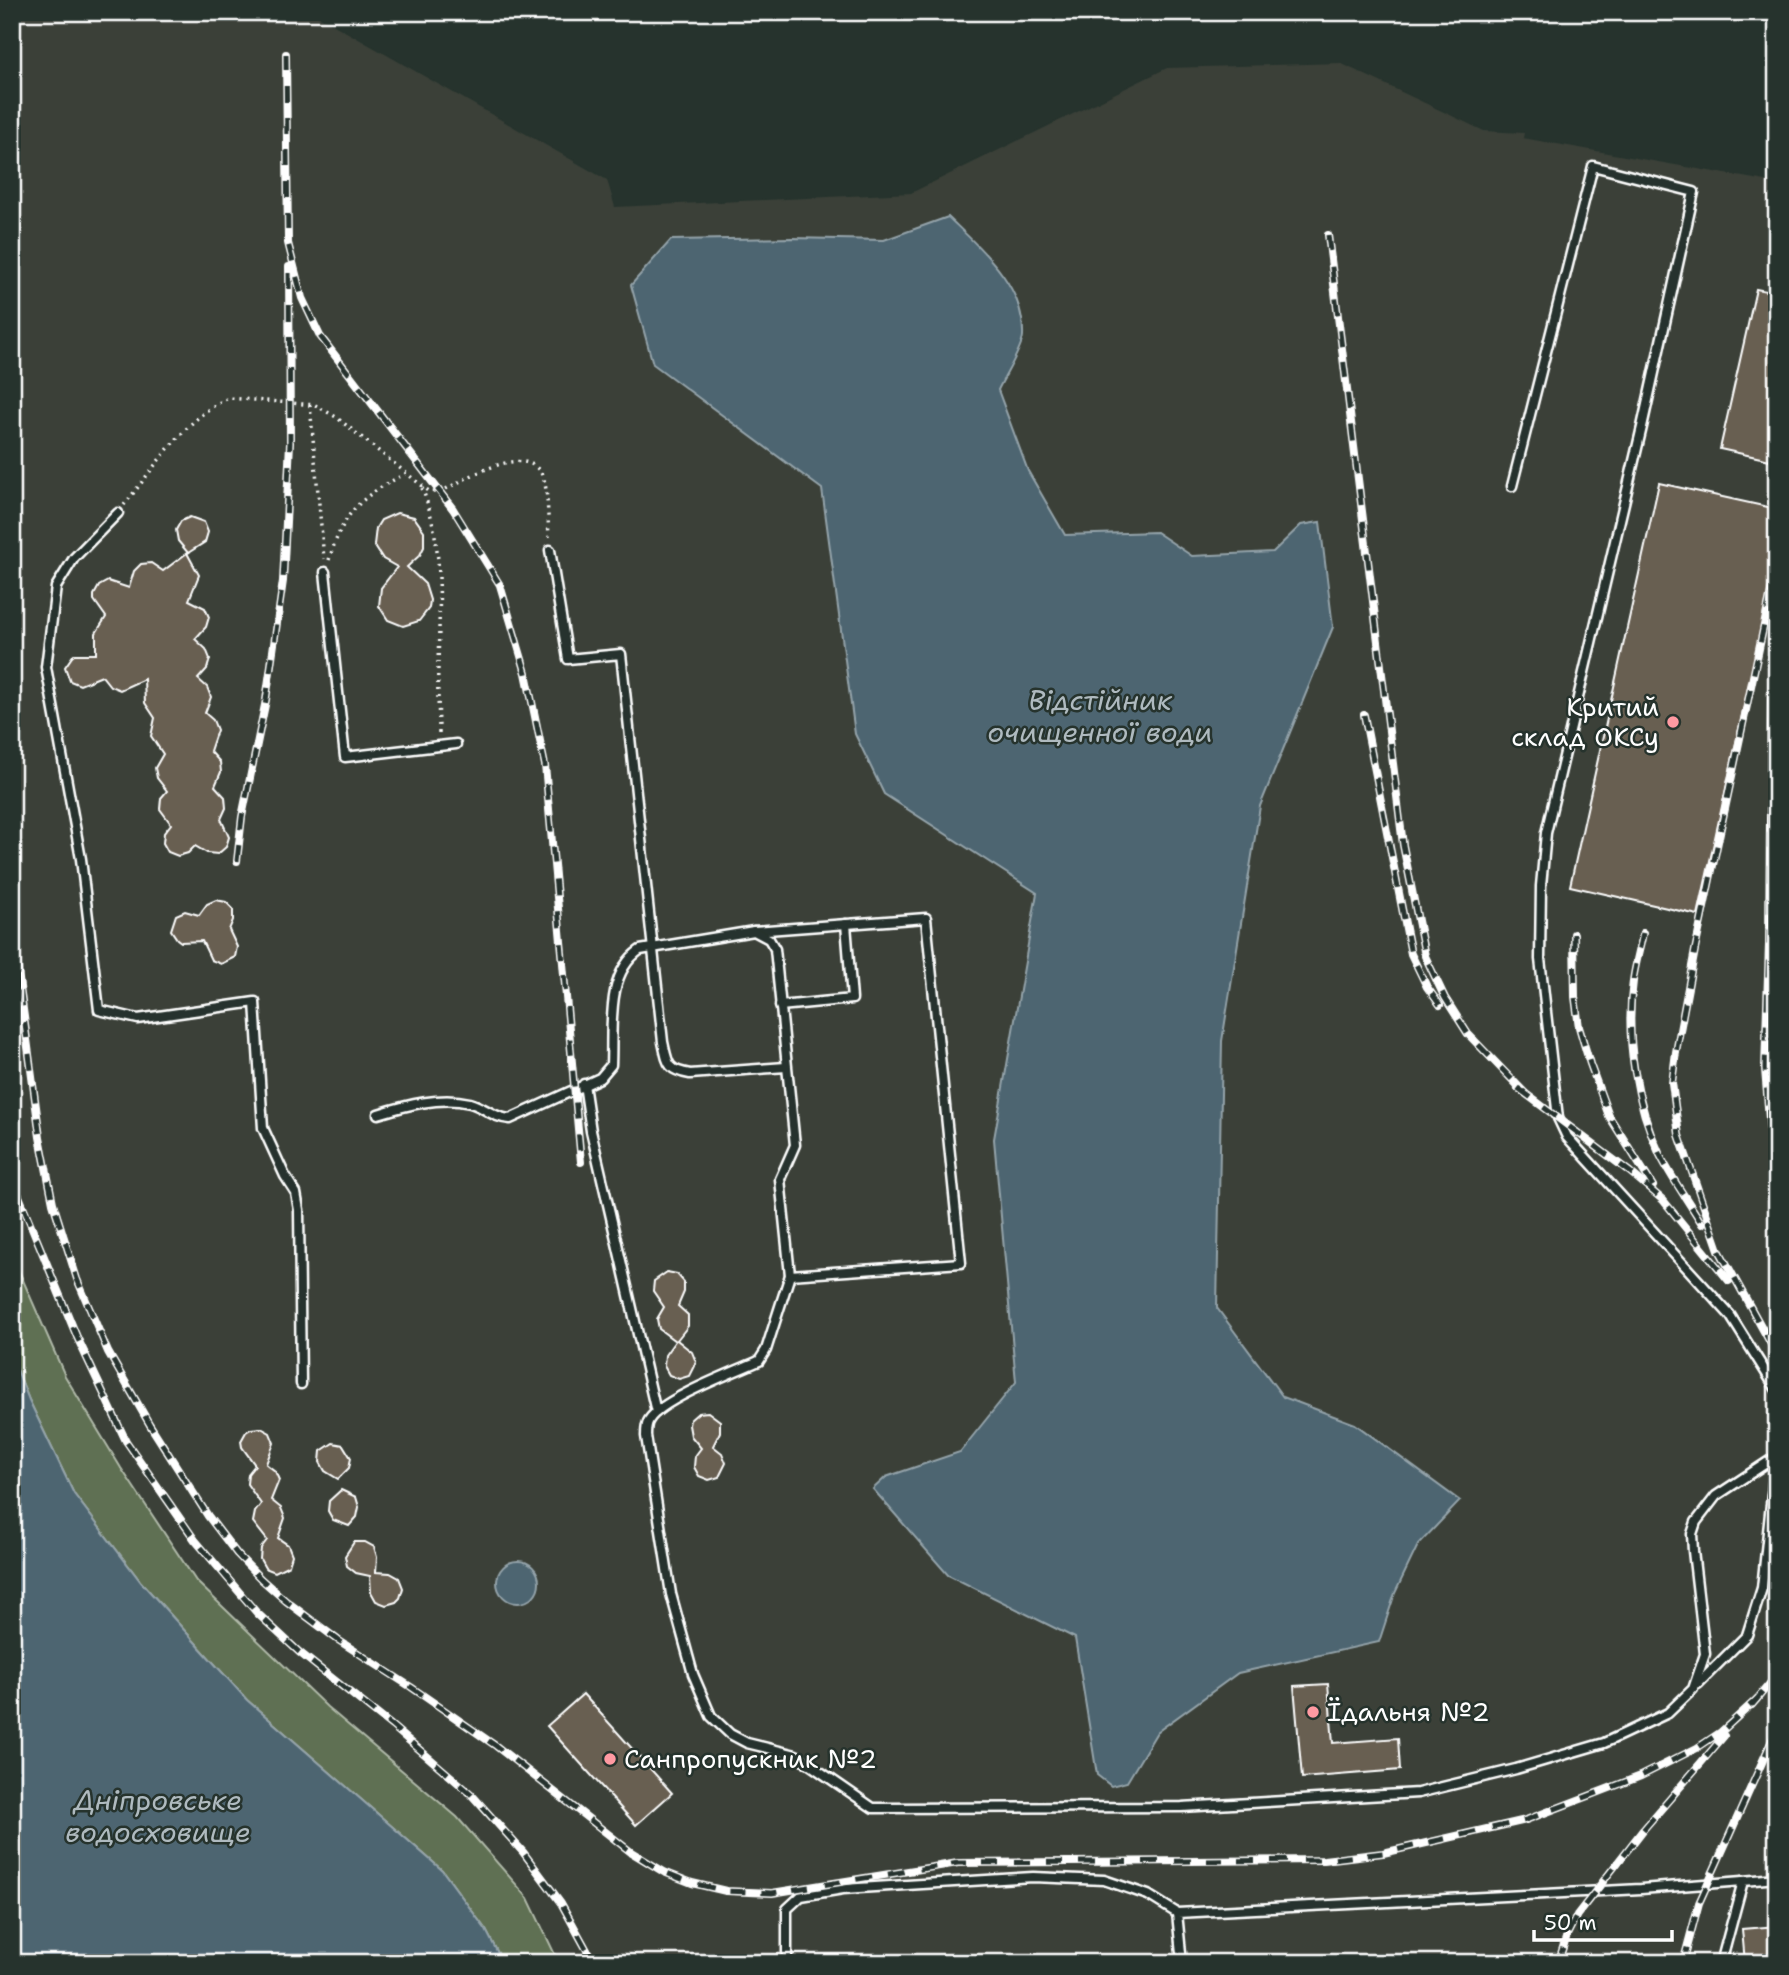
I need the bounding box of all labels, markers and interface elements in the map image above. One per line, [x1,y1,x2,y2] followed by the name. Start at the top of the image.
[987,681,1213,751] water label: Відстійник очищенної води
[1511,689,1659,754] place label: Критий склад ОКСу
[1665,714,1681,730] marker: Критий склад ОКСу
[1327,1694,1490,1729] place label: Їдальня №2
[1305,1704,1321,1720] marker: Їдальня №2
[624,1741,877,1776] place label: Санпропускник №2
[602,1751,618,1767] marker: Санпропускник №2
[65,1781,251,1851] water label: Дніпровське водосховище
[1534,1898,1672,1942] scale bar
[1544,1909,1597,1937] text: 50 m

